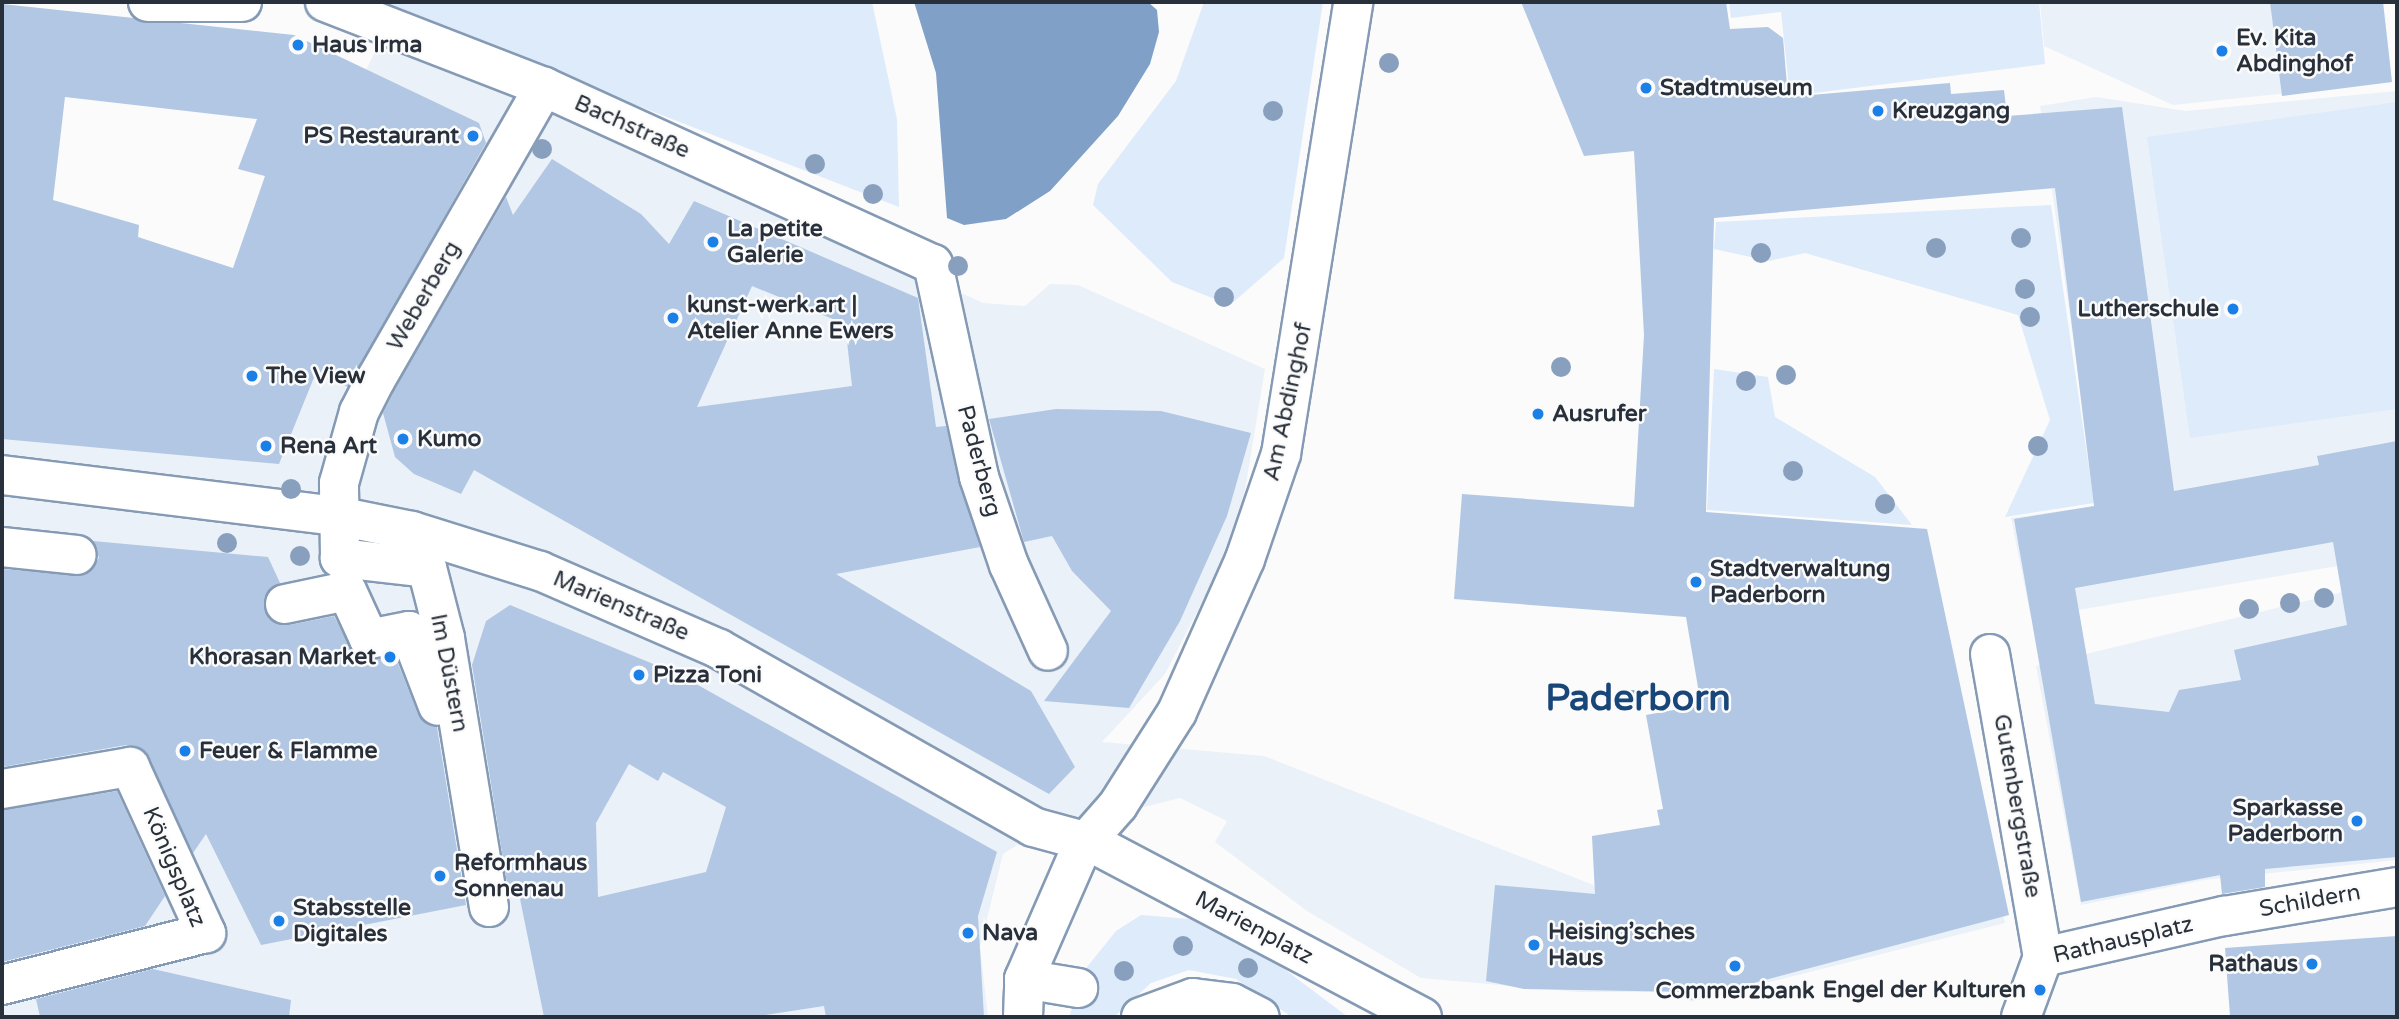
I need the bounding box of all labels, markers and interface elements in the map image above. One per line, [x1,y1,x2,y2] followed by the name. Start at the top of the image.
[2236,24,2353,78] place label: Ev. Kita Abdinghof
[312,31,422,59] place label: Haus Irma
[290,37,306,53] marker: Haus Irma
[2214,43,2230,59] marker: Ev. Kita Abdinghof
[1660,74,1813,102] place label: Stadtmuseum
[1638,80,1654,96] marker: Stadtmuseum
[570,89,694,165] street label: Bachstraße
[1892,97,2010,125] place label: Kreuzgang
[1870,103,1886,119] marker: Kreuzgang
[303,122,459,150] place label: PS Restaurant
[465,128,481,144] marker: PS Restaurant
[727,215,823,269] place label: La petite Galerie
[705,234,721,250] marker: La petite Galerie
[382,236,466,356] street label: Weberberg
[687,291,894,345] place label: kunst-werk.art | Atelier Anne Ewers
[2077,295,2219,323] place label: Lutherschule
[2225,301,2241,317] marker: Lutherschule
[665,310,681,326] marker: kunst-werk.art | Atelier Anne Ewers
[1258,320,1318,484] street label: Am Abdinghof
[266,362,365,390] place label: The View
[244,368,260,384] marker: The View
[1552,400,1647,428] place label: Ausrufer
[951,402,1007,520] street label: Paderberg
[1530,406,1546,422] marker: Ausrufer
[417,425,482,453] place label: Kumo
[395,431,411,447] marker: Kumo
[280,432,377,460] place label: Rena Art
[258,438,274,454] marker: Rena Art
[1710,555,1890,609] place label: Stadtverwaltung Paderborn
[549,565,693,647] street label: Marienstraße
[1688,574,1704,590] marker: Stadtverwaltung Paderborn
[424,612,474,734] street label: Im Düstern
[189,643,376,671] place label: Khorasan Market
[382,649,398,665] marker: Khorasan Market
[653,661,762,689] place label: Pizza Toni
[631,667,647,683] marker: Pizza Toni
[1545,677,1731,721] district label: Paderborn
[1987,712,2047,900] street label: Gutenbergstraße
[199,737,377,765] place label: Feuer & Flamme
[177,743,193,759] marker: Feuer & Flamme
[2228,794,2343,848] place label: Sparkasse Paderborn
[136,803,212,931] street label: Königsplatz
[2349,813,2365,829] marker: Sparkasse Paderborn
[454,849,587,903] place label: Reformhaus Sonnenau
[432,868,448,884] marker: Reformhaus Sonnenau
[2257,879,2363,923] street label: Schildern
[1190,885,1318,971] street label: Marienplatz
[293,894,411,948] place label: Stabsstelle Digitales
[2050,910,2196,970] street label: Rathausplatz
[271,913,287,929] marker: Stabsstelle Digitales
[1548,918,1695,972] place label: Heising’sches Haus
[982,919,1038,947] place label: Nava
[960,925,976,941] marker: Nava
[1526,937,1542,953] marker: Heising’sches Haus
[2208,950,2298,978] place label: Rathaus
[2304,956,2320,972] marker: Rathaus
[1727,958,1743,974] marker: Commerzbank
[1822,976,2026,1004] place label: Engel der Kulturen
[1655,977,1815,1005] place label: Commerzbank
[2032,982,2048,998] marker: Engel der Kulturen

